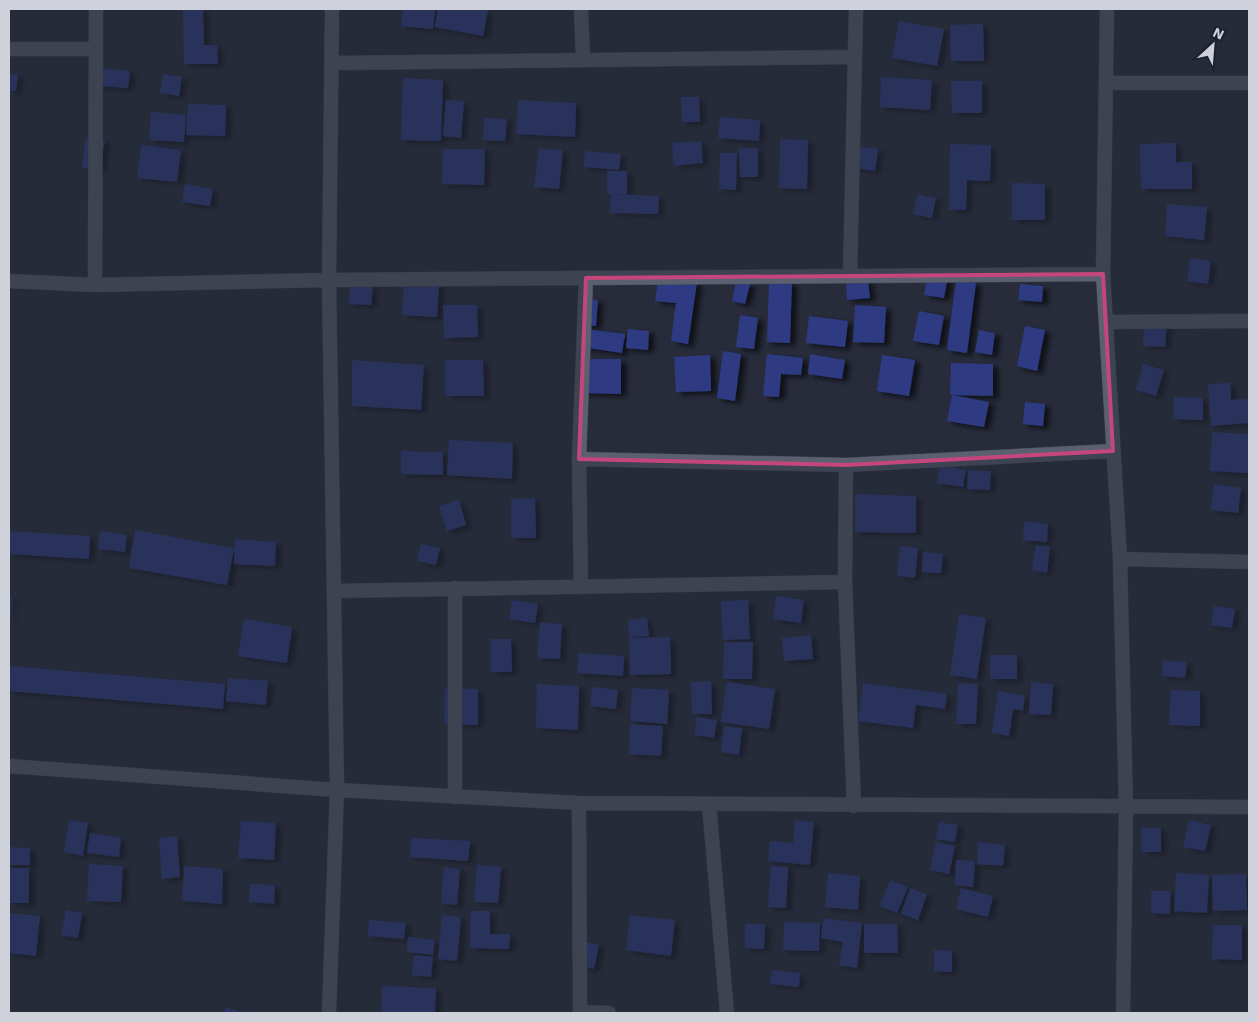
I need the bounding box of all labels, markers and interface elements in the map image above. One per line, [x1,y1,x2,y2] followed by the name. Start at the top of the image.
[1188,20,1238,70] north arrow
[1211,24,1227,43] text: N

